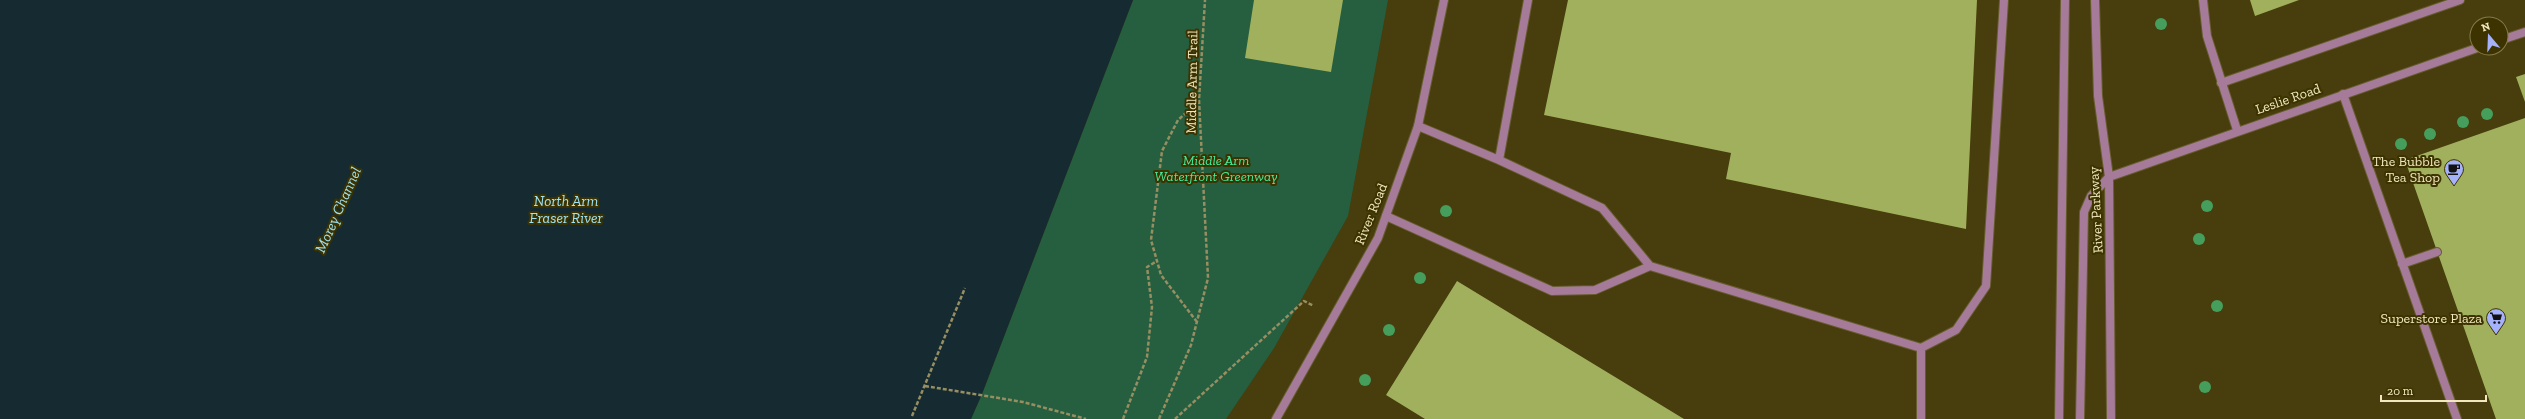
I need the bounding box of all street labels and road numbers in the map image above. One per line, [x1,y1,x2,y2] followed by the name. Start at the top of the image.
[1183,30,1201,134] street label: Middle Arm Trail
[2253,80,2323,118] street label: Leslie Road
[2085,165,2107,254] street label: River Parkway
[1351,180,1391,247] street label: River Road

